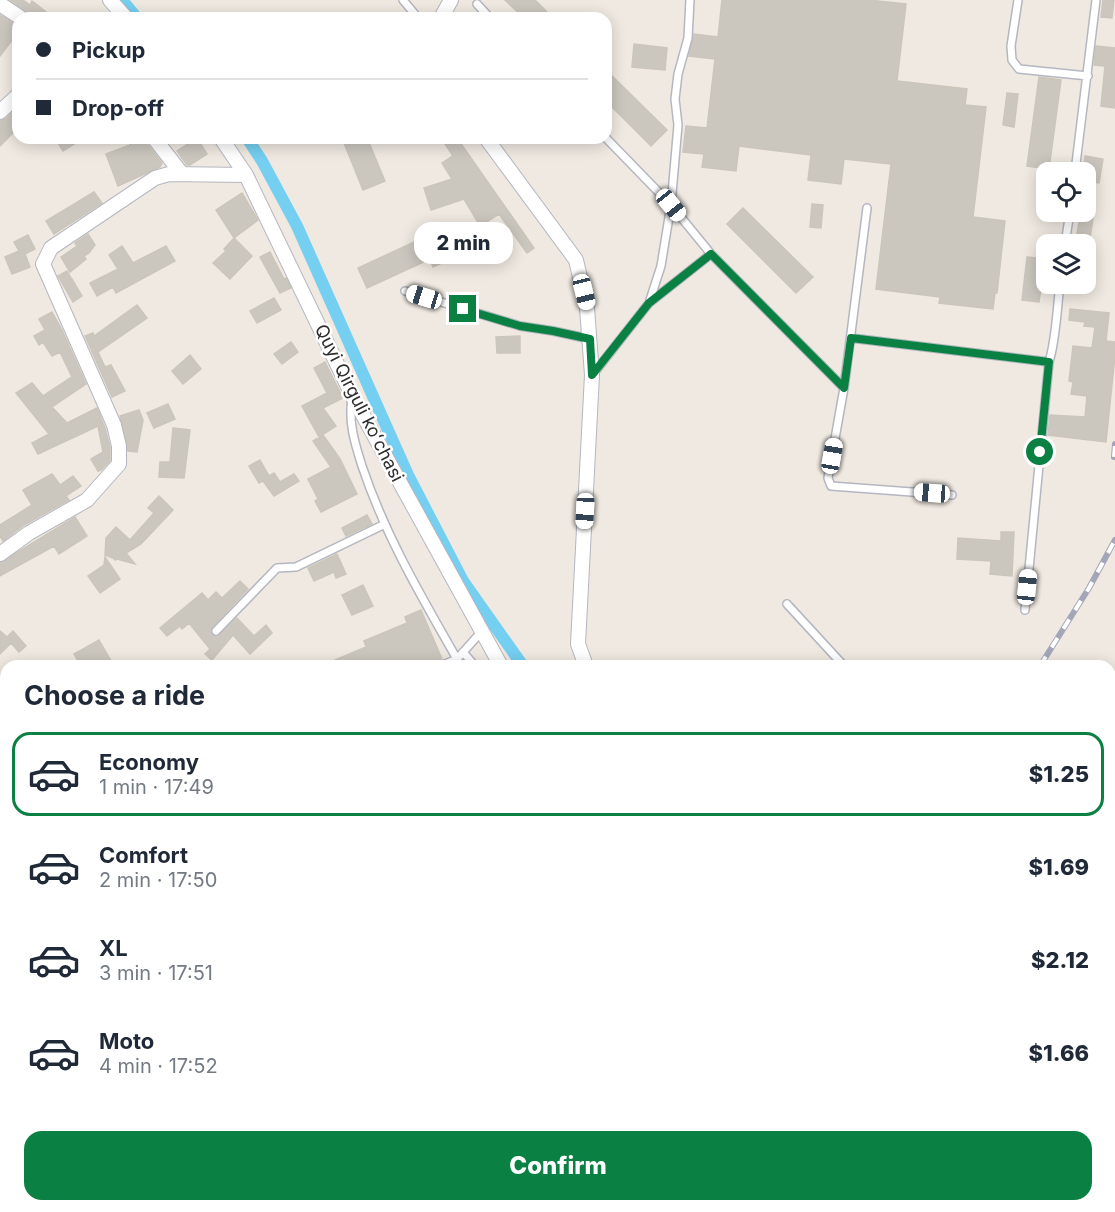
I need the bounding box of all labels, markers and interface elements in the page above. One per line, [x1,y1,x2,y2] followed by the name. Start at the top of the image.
[72,37,146,63] text: Pickup
[72,95,164,121] text: Drop-off
[1036,162,1096,294] map controls
[1036,162,1096,222] button: locate
[653,185,689,225] car
[414,222,512,264] callout: 2 min
[436,231,491,255] text: 2 min
[1036,234,1096,294] button: layers
[571,272,597,312] car
[404,283,444,311] car
[449,295,476,322] route end
[311,320,408,485] street label: Quyi Qirguli koʻchasi
[820,437,844,475] car
[1026,438,1053,465] route start
[913,483,951,503] car
[575,493,595,529] car
[1016,568,1038,606] car
[24,679,205,712] text: Choose a ride
[27,747,81,801] icon: car
[99,749,199,775] text: Economy
[1029,761,1089,787] text: $1.25
[99,775,214,799] text: 1 min · 17:49
[27,840,81,894] icon: car
[99,842,188,868] text: Comfort
[1029,854,1089,880] text: $1.69
[99,868,217,892] text: 2 min · 17:50
[27,933,81,987] icon: car
[99,935,128,961] text: XL
[1031,947,1089,973] text: $2.12
[99,961,213,985] text: 3 min · 17:51
[27,1026,81,1080] icon: car
[99,1028,154,1054] text: Moto
[1029,1040,1089,1066] text: $1.66
[99,1054,218,1078] text: 4 min · 17:52
[24,1131,1092,1200] button: Confirm

